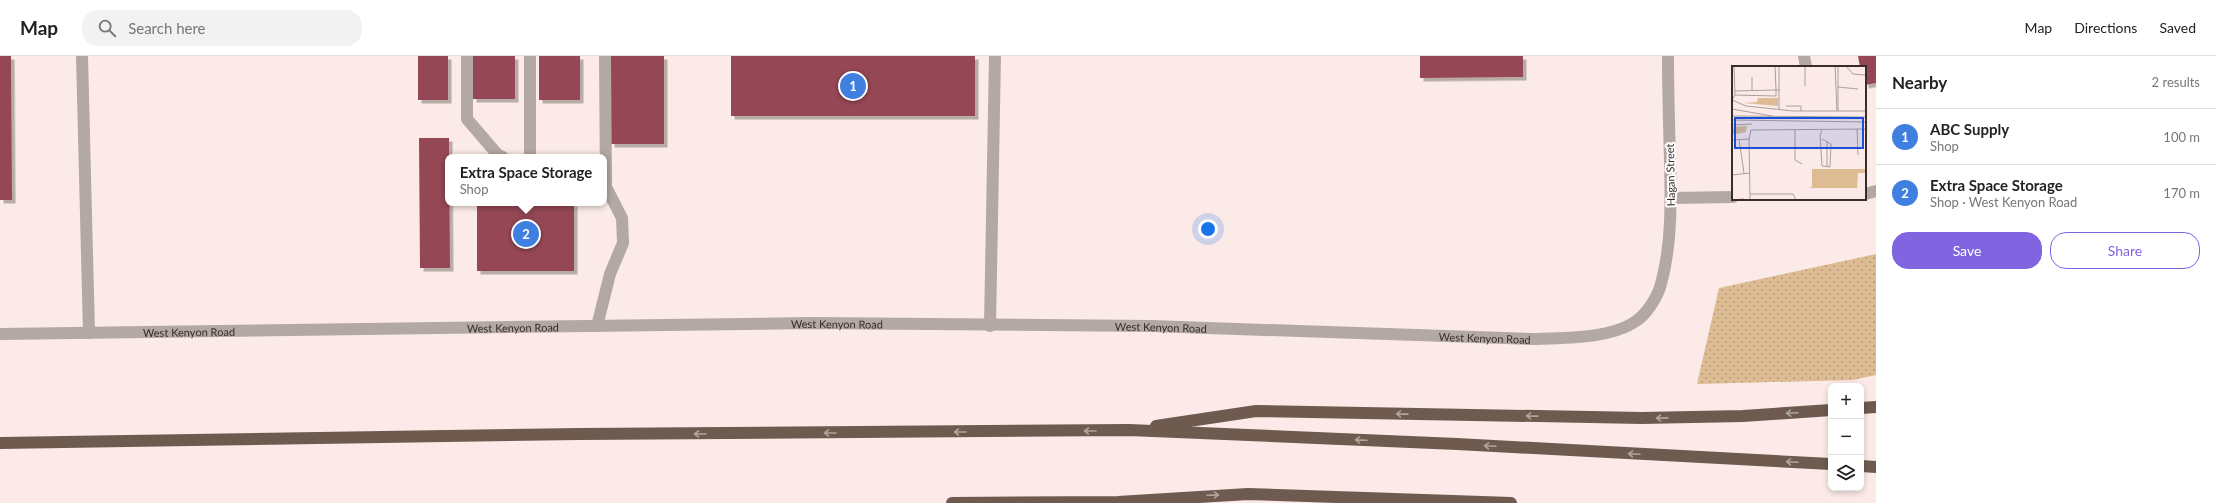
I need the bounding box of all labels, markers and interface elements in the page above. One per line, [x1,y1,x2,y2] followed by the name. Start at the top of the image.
[82,10,362,46] search box
[20,16,58,39] text: Map
[96,17,118,39] icon: search
[128,19,206,37] text: Search here
[2025,19,2052,36] text: Map
[2074,19,2137,36] text: Directions
[2159,19,2196,36] text: Saved
[1732,66,1866,200] inset map
[840,71,866,101] pin: 1
[1892,72,1947,93] text: Nearby
[2152,74,2200,90] text: 2 results
[1930,120,2009,138] text: ABC Supply
[1901,129,1909,145] text: 1
[2163,129,2200,145] text: 100 m
[1930,138,1959,154] text: Shop
[1663,143,1677,207] street label: Hagan Street
[445,154,607,206] popup
[460,163,592,181] text: Extra Space Storage
[1930,176,2063,194] text: Extra Space Storage
[460,181,489,197] text: Shop
[1901,185,1909,201] text: 2
[2163,185,2200,201] text: 170 m
[1930,194,2077,210] text: Shop · West Kenyon Road
[513,219,539,249] pin: 2
[1198,219,1218,239] your location
[1892,232,2042,269] button: Save
[2050,232,2200,269] button: Share
[791,316,883,330] street label: West Kenyon Road
[1115,319,1207,334] street label: West Kenyon Road
[467,320,559,334] street label: West Kenyon Road
[143,324,235,339] street label: West Kenyon Road
[1439,329,1531,345] street label: West Kenyon Road
[1828,383,1864,491] map controls
[1828,383,1864,419] button: +
[1786,409,1799,416] one-way arrow
[1396,410,1409,417] one-way arrow
[1526,412,1539,420] one-way arrow
[1656,414,1669,422] one-way arrow
[1828,419,1864,455] button: −
[1084,427,1097,435] one-way arrow
[954,428,967,436] one-way arrow
[824,429,837,437] one-way arrow
[694,430,707,437] one-way arrow
[1355,436,1368,444] one-way arrow
[1484,442,1497,449] one-way arrow
[1628,450,1641,457] one-way arrow
[1828,455,1864,491] button: layers
[1786,458,1799,466] one-way arrow
[1206,492,1219,499] one-way arrow

